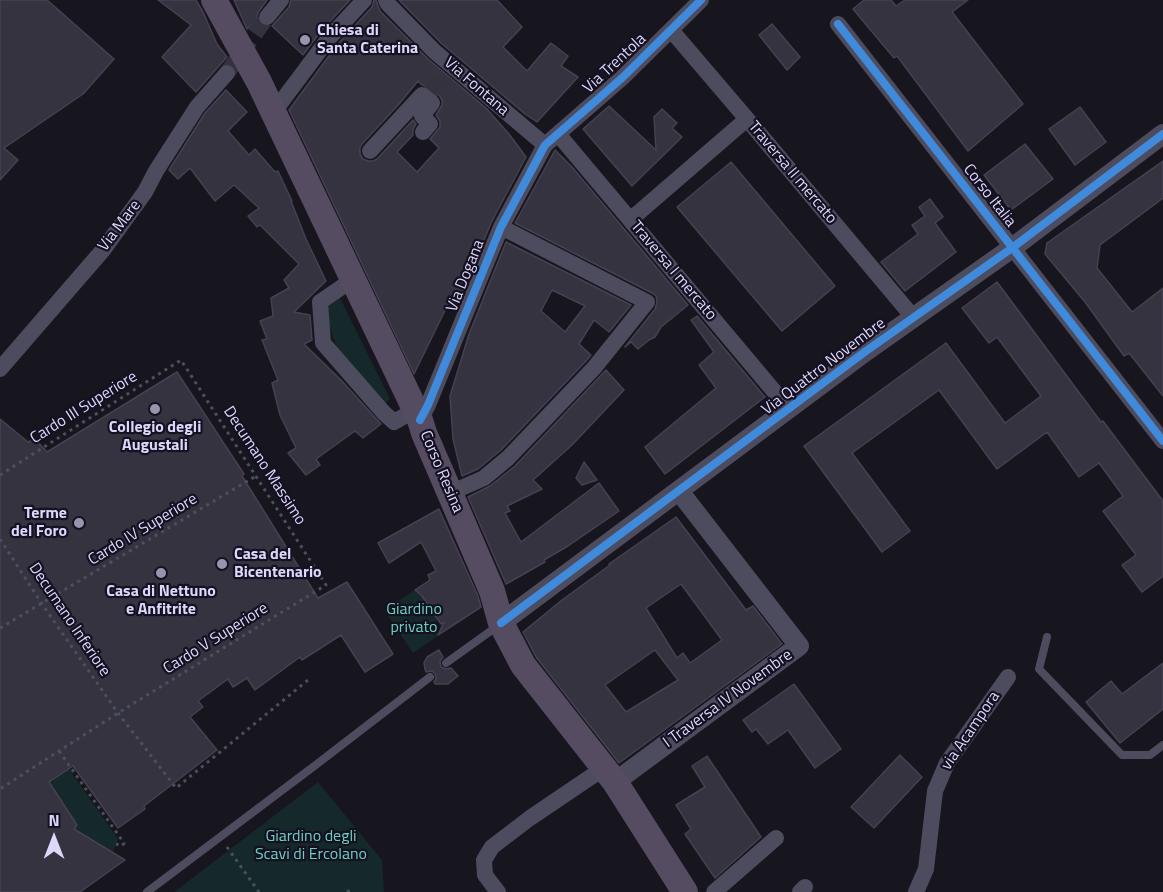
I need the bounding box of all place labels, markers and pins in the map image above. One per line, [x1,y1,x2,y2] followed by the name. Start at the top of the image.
[317,21,418,59] place label: Chiesa di Santa Caterina
[298,33,312,47] marker: Chiesa di Santa Caterina
[148,402,162,416] marker: Collegio degli Augustali
[109,418,201,456] place label: Collegio degli Augustali
[11,504,67,542] place label: Terme del Foro
[72,516,86,530] marker: Terme del Foro
[234,545,322,583] place label: Casa del Bicentenario
[215,557,229,571] marker: Casa del Bicentenario
[154,566,168,580] marker: Casa di Nettuno e Anfitrite
[106,582,216,620] place label: Casa di Nettuno e Anfitrite

